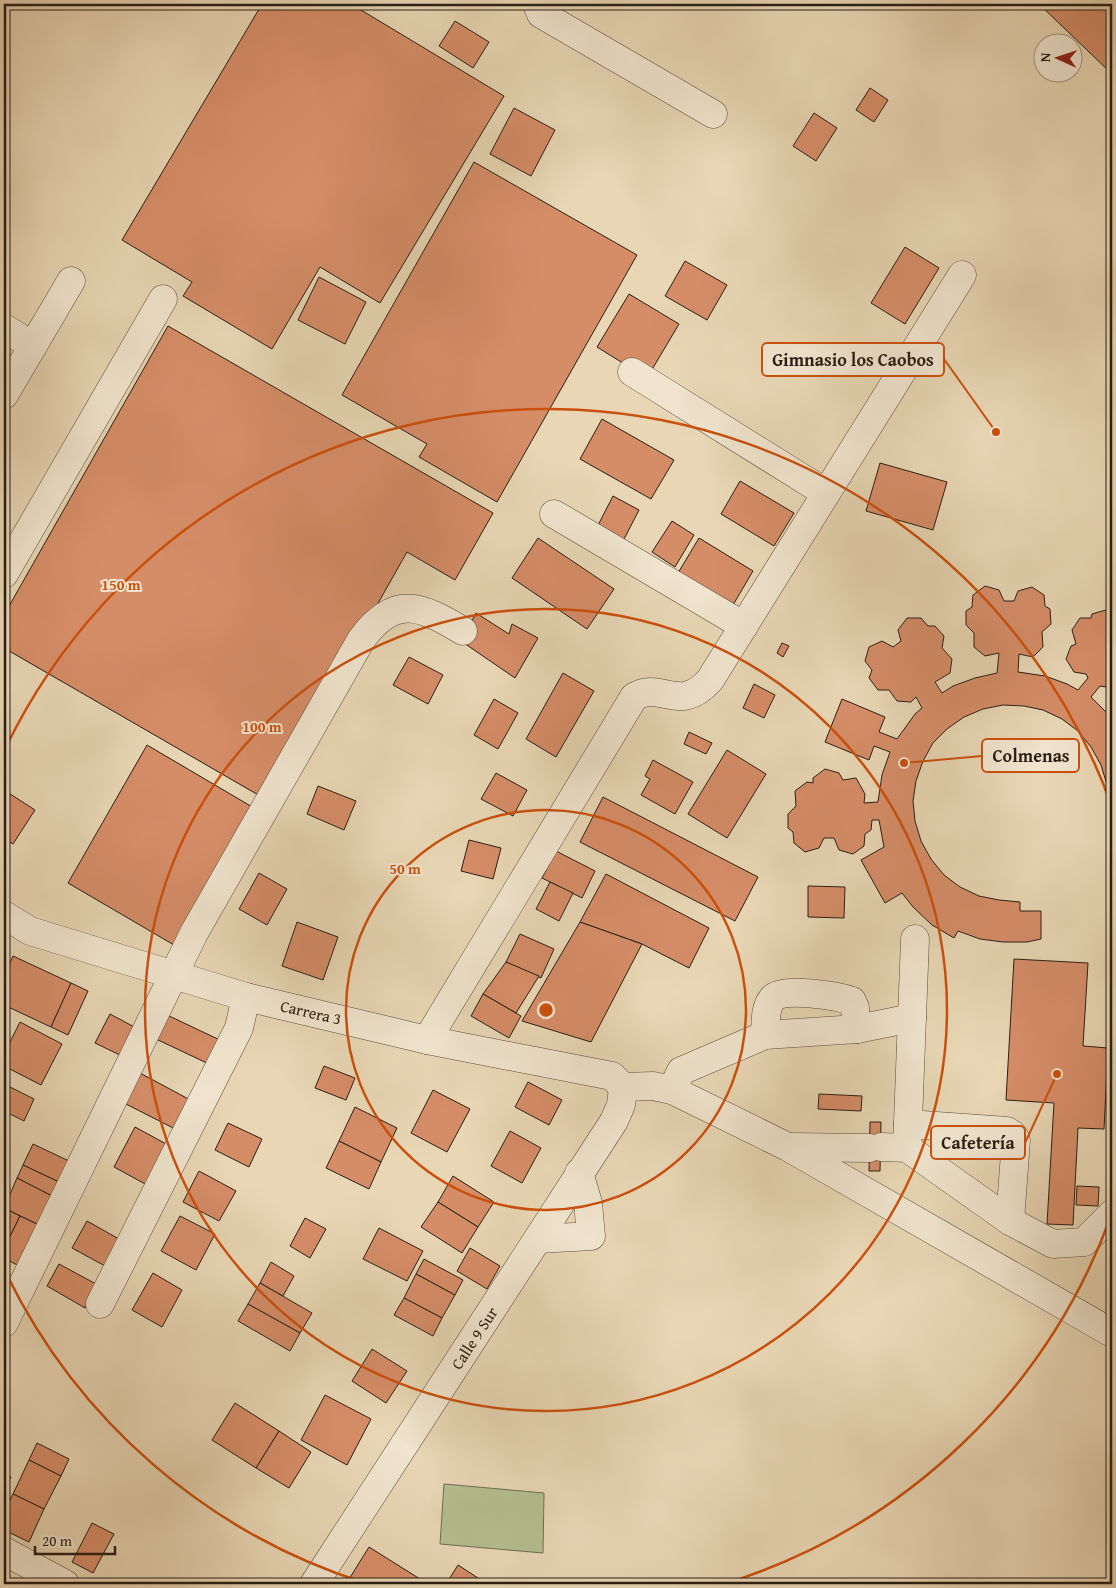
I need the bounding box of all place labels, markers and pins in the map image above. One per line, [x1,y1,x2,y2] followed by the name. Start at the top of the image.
[762,343,944,376] callout: Gimnasio los Caobos
[982,739,1079,772] callout: Colmenas
[537,1001,555,1019] centre of rings
[931,1126,1025,1159] callout: Cafetería

